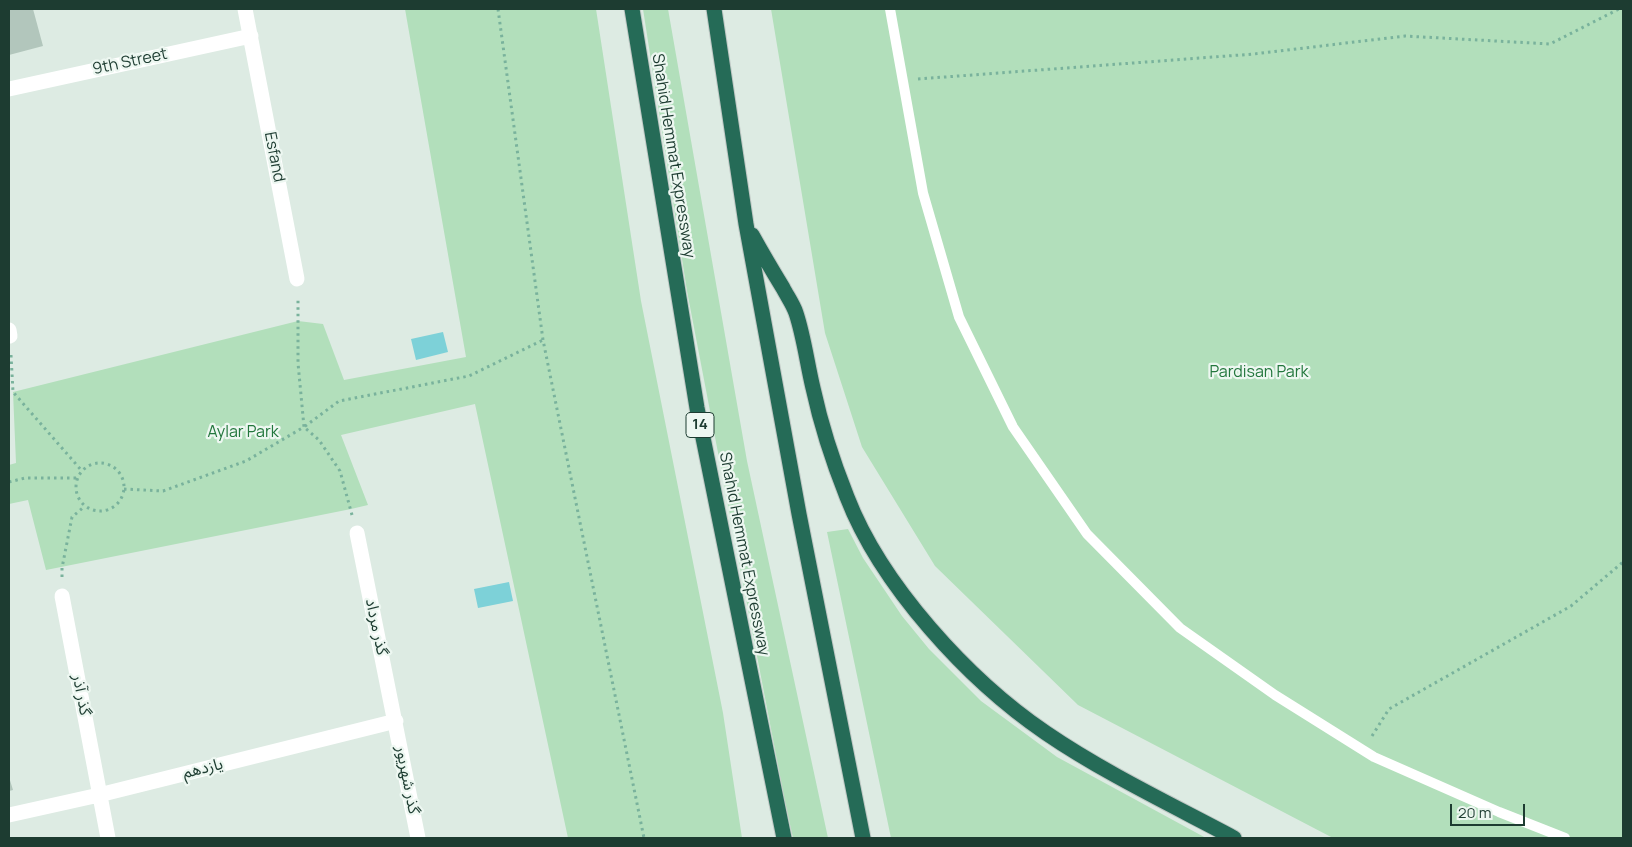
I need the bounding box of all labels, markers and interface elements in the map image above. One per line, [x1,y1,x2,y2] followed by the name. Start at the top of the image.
[91,45,169,79] street label: 9th Street
[647,52,699,260] street label: Shahid Hemmat Expressway
[260,130,288,184] street label: Esfand
[1210,363,1308,383] park label: Pardisan Park
[686,412,714,438] road number: 14
[207,423,279,443] park label: Aylar Park
[715,451,773,657] street label: Shahid Hemmat Expressway
[361,597,391,657] street label: گذر مرداد
[68,673,94,717] street label: گذر آذر
[391,744,423,816] street label: گذر شهریور
[181,755,225,783] street label: یازدهم
[1452,794,1527,826] scale bar
[1458,802,1491,823] text: 20 m

